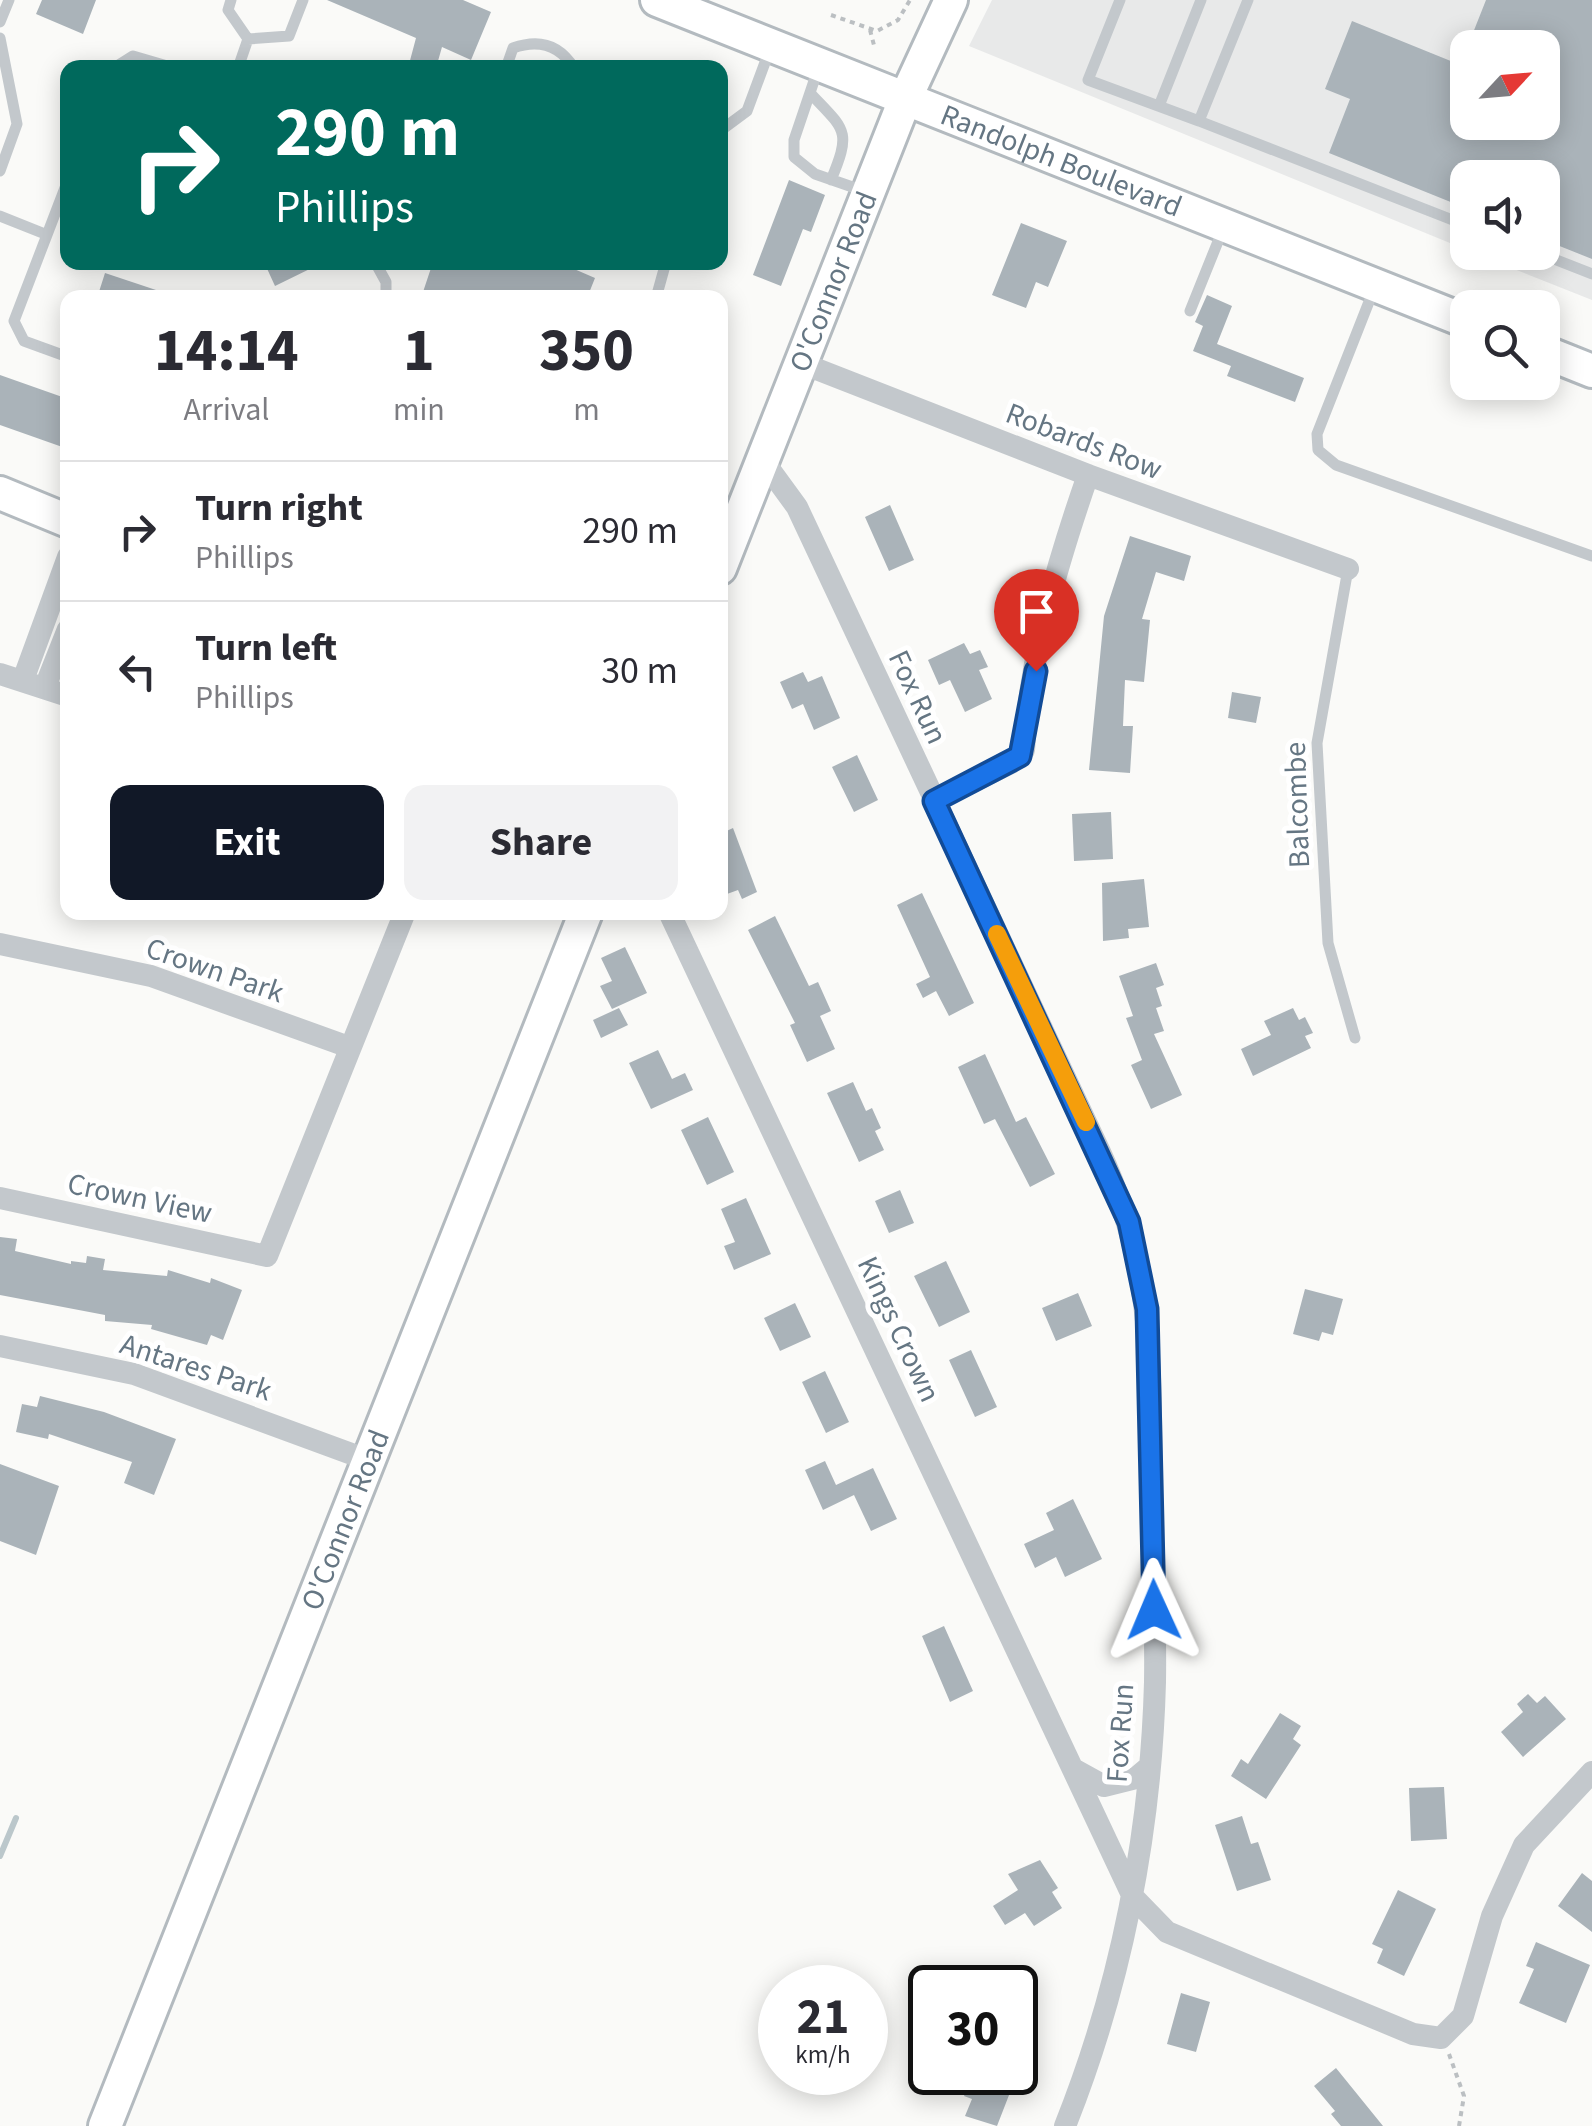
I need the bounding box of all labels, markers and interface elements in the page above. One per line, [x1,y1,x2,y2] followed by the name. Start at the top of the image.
[1450,30,1560,140] north arrow
[1450,30,1560,400] map controls
[275,83,460,183] text: 290 m
[934,94,1188,228] street label: Randolph Boulevard
[110,100,240,230] icon: right
[1450,160,1560,270] button: sound
[275,176,414,240] text: Phillips
[779,185,889,378] street label: O'Connor Road
[1450,290,1560,400] button: search
[154,309,299,394] text: 14:14
[403,309,435,394] text: 1
[539,309,634,394] text: 350
[183,387,269,433] text: Arrival
[393,387,445,433] text: min
[573,387,600,433] text: m
[999,392,1168,491] street label: Robards Row
[195,481,363,535] text: Turn right
[110,504,165,559] icon: right
[582,504,678,558] text: 290 m
[195,535,294,581] text: Phillips
[994,569,1079,672] pin
[1009,584,1064,639] icon: arrive
[195,621,337,675] text: Turn left
[877,643,958,751] street label: Fox Run
[110,644,165,699] icon: left
[601,644,678,698] text: 30 m
[195,675,294,721] text: Phillips
[1274,741,1321,869] street label: Balcombe
[110,785,384,900] button: Exit
[404,785,678,900] button: Share
[140,927,290,1014] street label: Crown Park
[64,1162,216,1235] street label: Crown View
[846,1249,951,1409] street label: Kings Crown
[115,1323,277,1412] street label: Antares Park
[291,1423,401,1617] street label: O'Connor Road
[1102,1558,1206,1662] position arrow
[1096,1682,1145,1784] street label: Fox Run
[908,1965,1038,2095] speed limit sign: 30
[797,1982,849,2053] text: 21
[795,2037,851,2073] text: km/h

